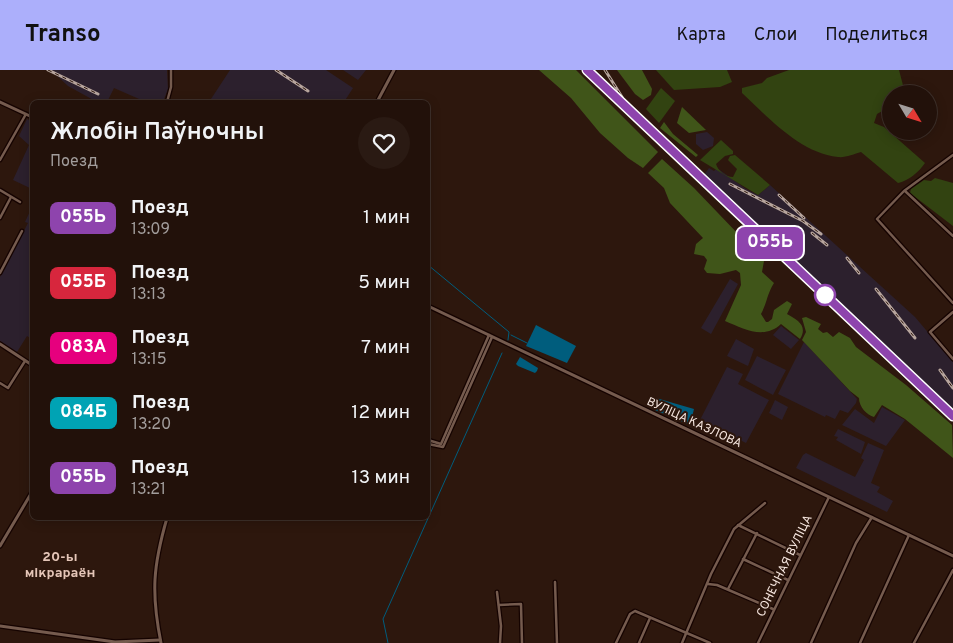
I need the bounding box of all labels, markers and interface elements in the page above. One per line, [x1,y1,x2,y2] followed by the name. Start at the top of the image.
[25,20,101,50] text: Transo
[676,24,726,47] text: Карта
[754,24,797,47] text: Слои
[825,24,928,47] text: Поделиться
[882,85,938,140] north arrow
[882,85,937,140] map controls
[358,117,410,169] button: heart
[50,118,264,148] text: Жлобін Паўночны
[50,152,98,172] text: Поезд
[131,196,189,220] text: Поезд
[60,206,106,229] text: 055Ь
[363,206,410,230] text: 1 мин
[131,220,170,240] text: 13:09
[735,227,805,259] line badge: 055Ь
[747,231,793,254] text: 055Ь
[131,261,189,285] text: Поезд
[60,271,106,294] text: 055Б
[358,271,410,295] text: 5 мин
[814,284,836,306] unlabelled marker
[131,285,166,305] text: 13:13
[132,326,189,350] text: Поезд
[60,336,107,359] text: 083А
[361,336,410,360] text: 7 мин
[132,350,167,370] text: 13:15
[132,391,190,415] text: Поезд
[644,394,744,452] street label: ВУЛІЦА КАЗЛОВА
[60,401,107,424] text: 084Б
[351,401,410,425] text: 12 мин
[132,415,171,435] text: 13:20
[131,456,189,480] text: Поезд
[60,466,106,489] text: 055Ь
[352,466,410,490] text: 13 мин
[131,480,166,500] text: 13:21
[753,512,817,620] street label: СОНЕЧНАЯ ВУЛІЦА
[25,549,95,582] district label: 20-ы мікрараён

